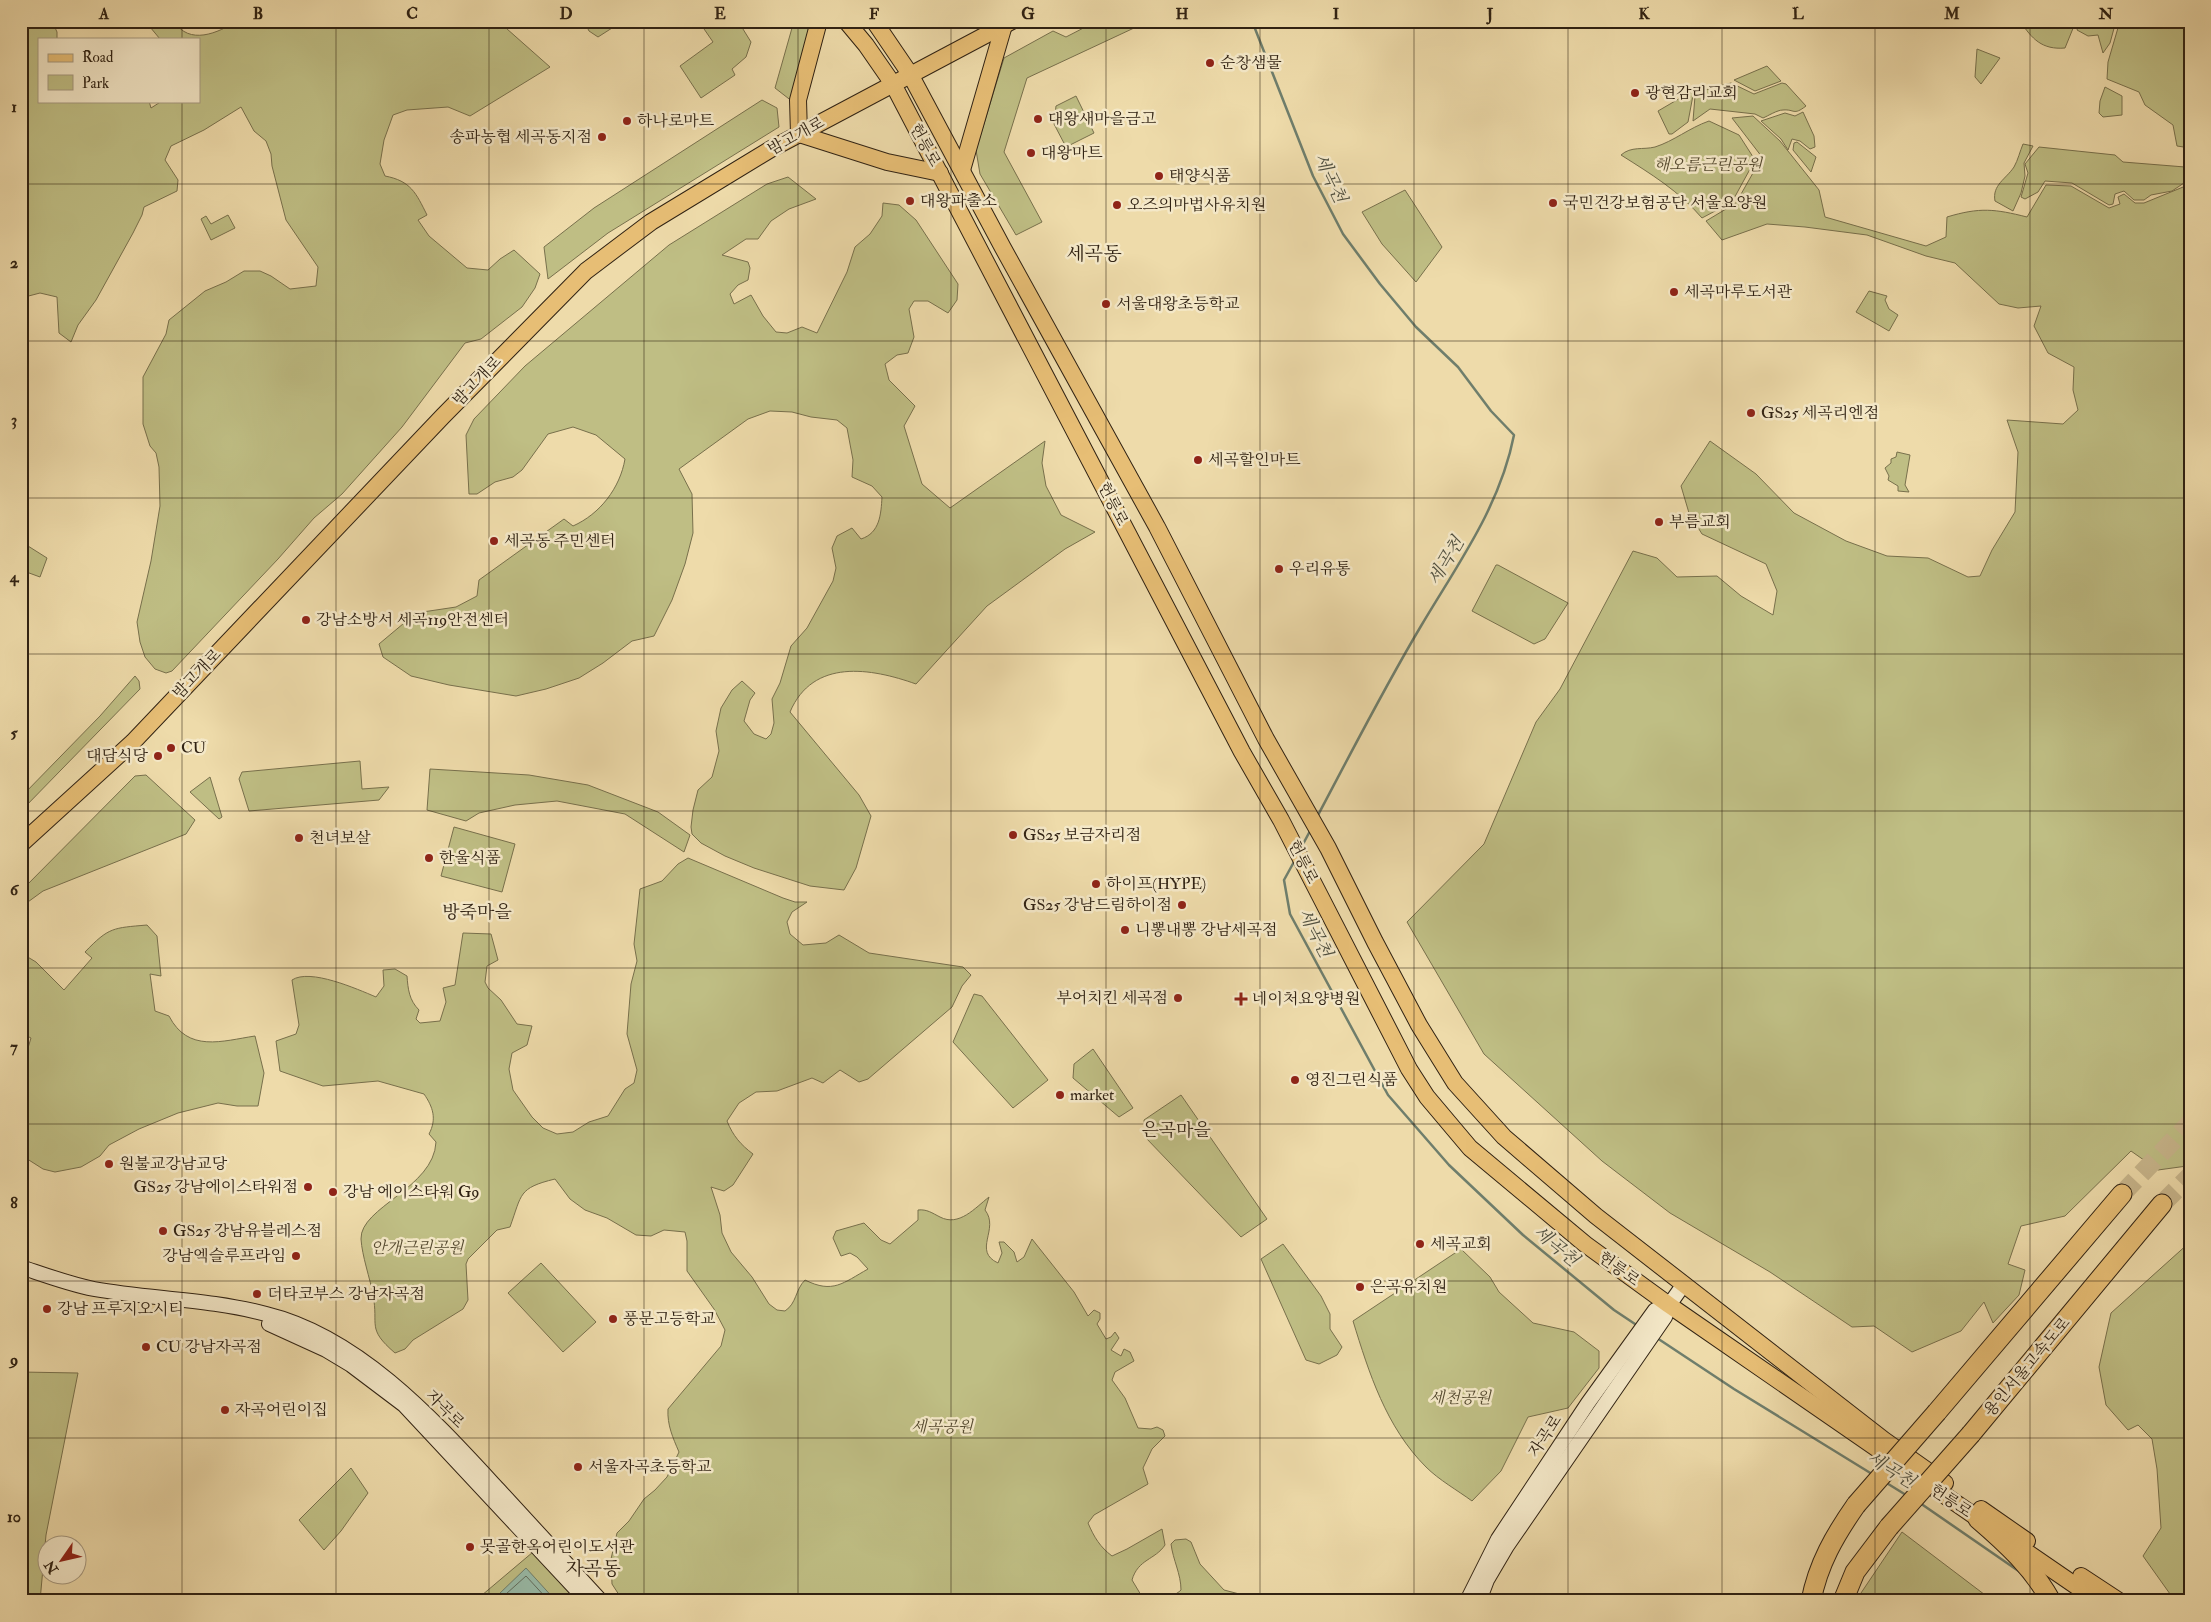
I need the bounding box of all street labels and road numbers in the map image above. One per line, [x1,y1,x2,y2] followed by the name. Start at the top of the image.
[764,112,828,160] street label: 밤고개로
[905,120,945,171] street label: 헌릉로
[448,351,506,410] street label: 밤고개로
[1094,479,1133,530] street label: 헌릉로
[168,644,226,703] street label: 밤고개로
[1284,837,1323,888] street label: 헌릉로
[1594,1247,1644,1291] street label: 헌릉로
[1980,1313,2075,1421] street label: 용인서울고속도로
[422,1386,469,1433] street label: 자곡로
[1524,1411,1566,1461] street label: 자곡로
[1926,1480,1976,1523] street label: 헌릉로

